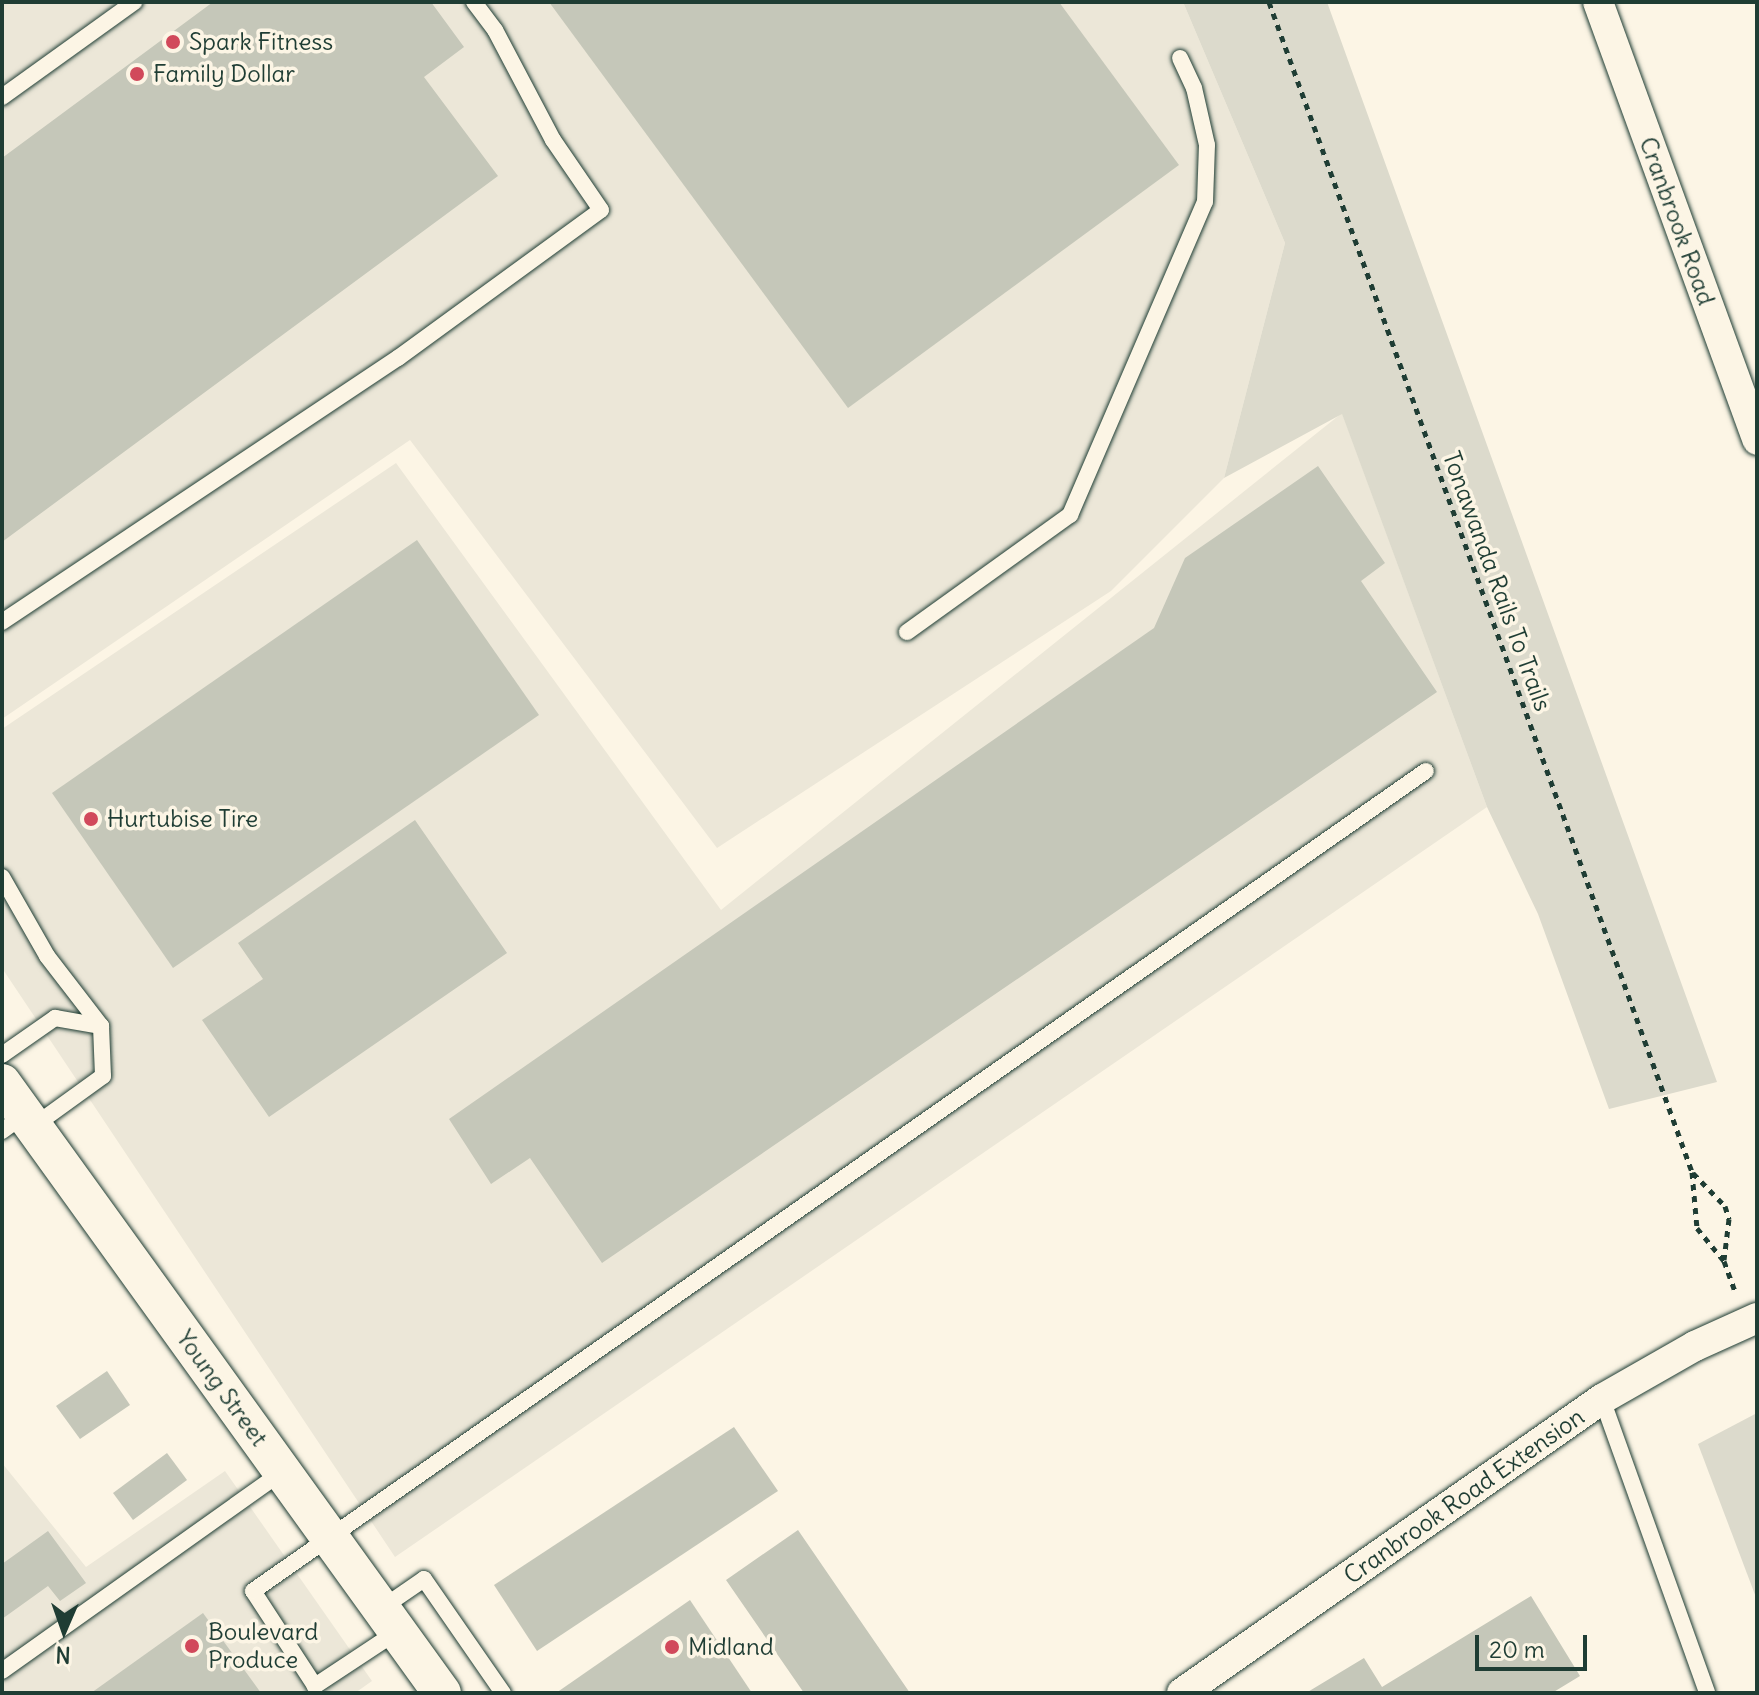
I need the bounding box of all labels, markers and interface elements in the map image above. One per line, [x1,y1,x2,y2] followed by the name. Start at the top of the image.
[189,28,333,56] place label: Spark Fitness
[164,33,182,51] marker: Spark Fitness
[153,60,295,88] place label: Family Dollar
[128,65,146,83] marker: Family Dollar
[1633,133,1721,309] street label: Cranbrook Road
[1437,447,1557,715] street label: Tonawanda Rails To Trails
[107,805,258,833] place label: Hurtubise Tire
[82,810,100,828] marker: Hurtubise Tire
[170,1324,274,1452] street label: Young Street
[1338,1402,1590,1590] street label: Cranbrook Road Extension
[24,1591,104,1671] north arrow
[208,1618,318,1674] place label: Boulevard Produce
[1479,1619,1591,1669] scale bar
[688,1633,774,1661] place label: Midland
[1489,1634,1545,1664] text: 20 m
[183,1637,201,1655] marker: Boulevard Produce
[663,1638,681,1656] marker: Midland
[55,1641,71,1669] text: N

